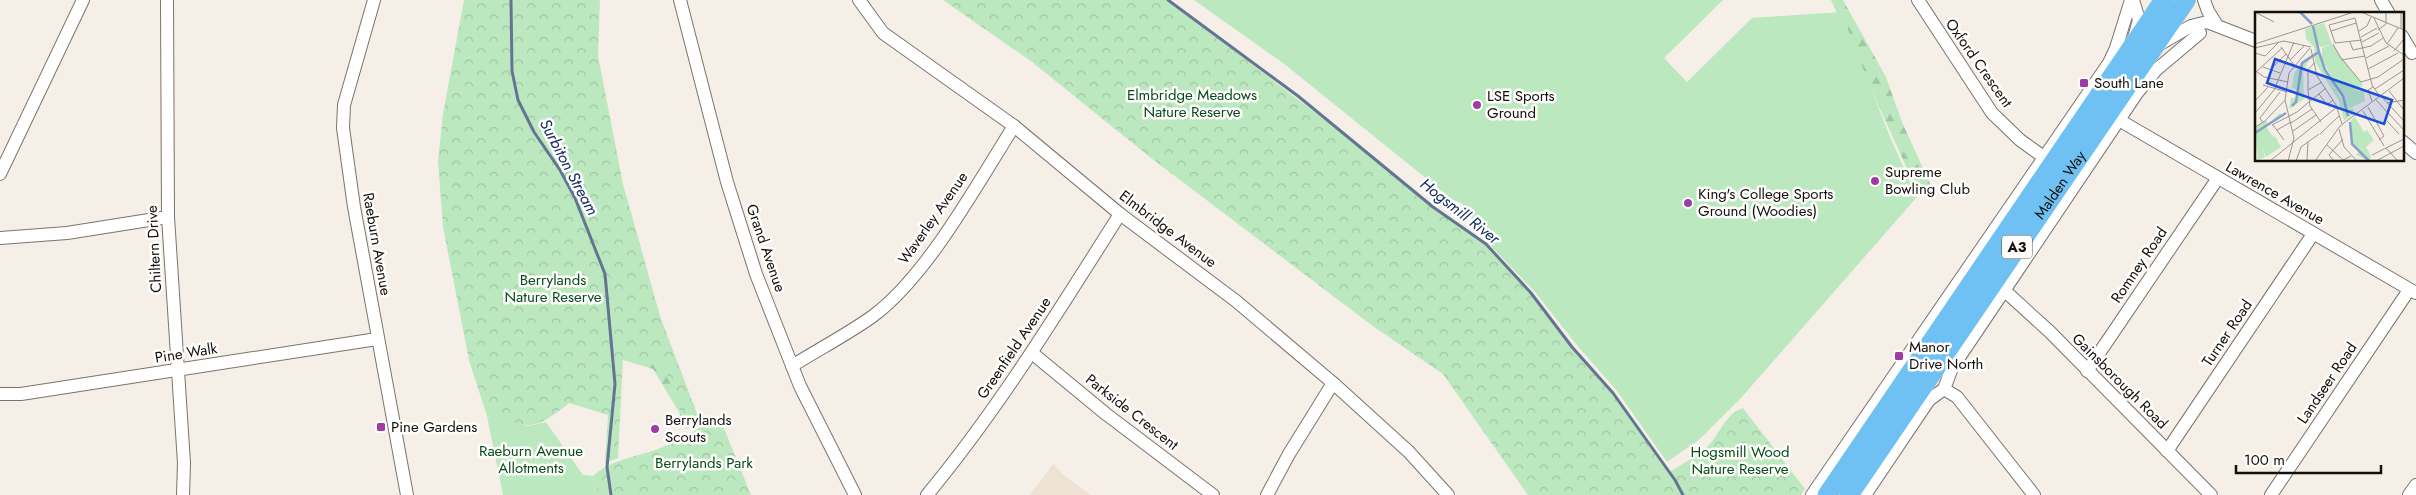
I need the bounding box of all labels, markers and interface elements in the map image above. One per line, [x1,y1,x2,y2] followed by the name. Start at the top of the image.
[2255,12,2404,161] inset map
[1940,14,2018,112] street label: Oxford Crescent
[2094,72,2164,94] place label: South Lane
[2078,77,2090,89] marker: South Lane
[1127,84,1257,123] park label: Elmbridge Meadows Nature Reserve
[1487,85,1554,124] place label: LSE Sports Ground
[1471,99,1483,111] marker: LSE Sports Ground
[534,115,604,219] water label: Surbiton Stream
[2029,146,2091,224] street label: Malden Way
[2222,156,2329,230] street label: Lawrence Avenue
[1885,161,1970,200] place label: Supreme Bowling Club
[893,167,973,269] street label: Waverley Avenue
[1415,173,1506,250] water label: Hogsmill River
[1869,175,1881,187] marker: Supreme Bowling Club
[1698,183,1833,222] place label: King's College Sports Ground (Woodies)
[1115,185,1222,273] street label: Elmbridge Avenue
[357,191,397,297] street label: Raeburn Avenue
[1682,197,1694,209] marker: King's College Sports Ground (Woodies)
[741,201,791,295] street label: Grand Avenue
[141,204,167,293] street label: Chiltern Drive
[2106,223,2172,307] street label: Romney Road
[2002,236,2032,258] road number: A3
[504,269,602,308] park label: Berrylands Nature Reserve
[972,292,1057,403] street label: Greenfield Avenue
[2197,295,2257,371] street label: Turner Road
[2067,328,2173,434] street label: Gainsborough Road
[1909,336,1983,375] place label: Manor Drive North
[153,337,219,369] street label: Pine Walk
[2292,338,2362,428] street label: Landseer Road
[1893,350,1905,362] marker: Manor Drive North
[1081,369,1184,456] street label: Parkside Crescent
[665,409,732,448] place label: Berrylands Scouts
[391,416,477,438] place label: Pine Gardens
[375,421,387,433] marker: Pine Gardens
[649,423,661,435] marker: Berrylands Scouts
[479,440,583,479] park label: Raeburn Avenue Allotments
[1690,441,1790,480] park label: Hogsmill Wood Nature Reserve
[2236,442,2381,474] scale bar
[2244,449,2285,471] text: 100 m
[655,452,753,474] park label: Berrylands Park

